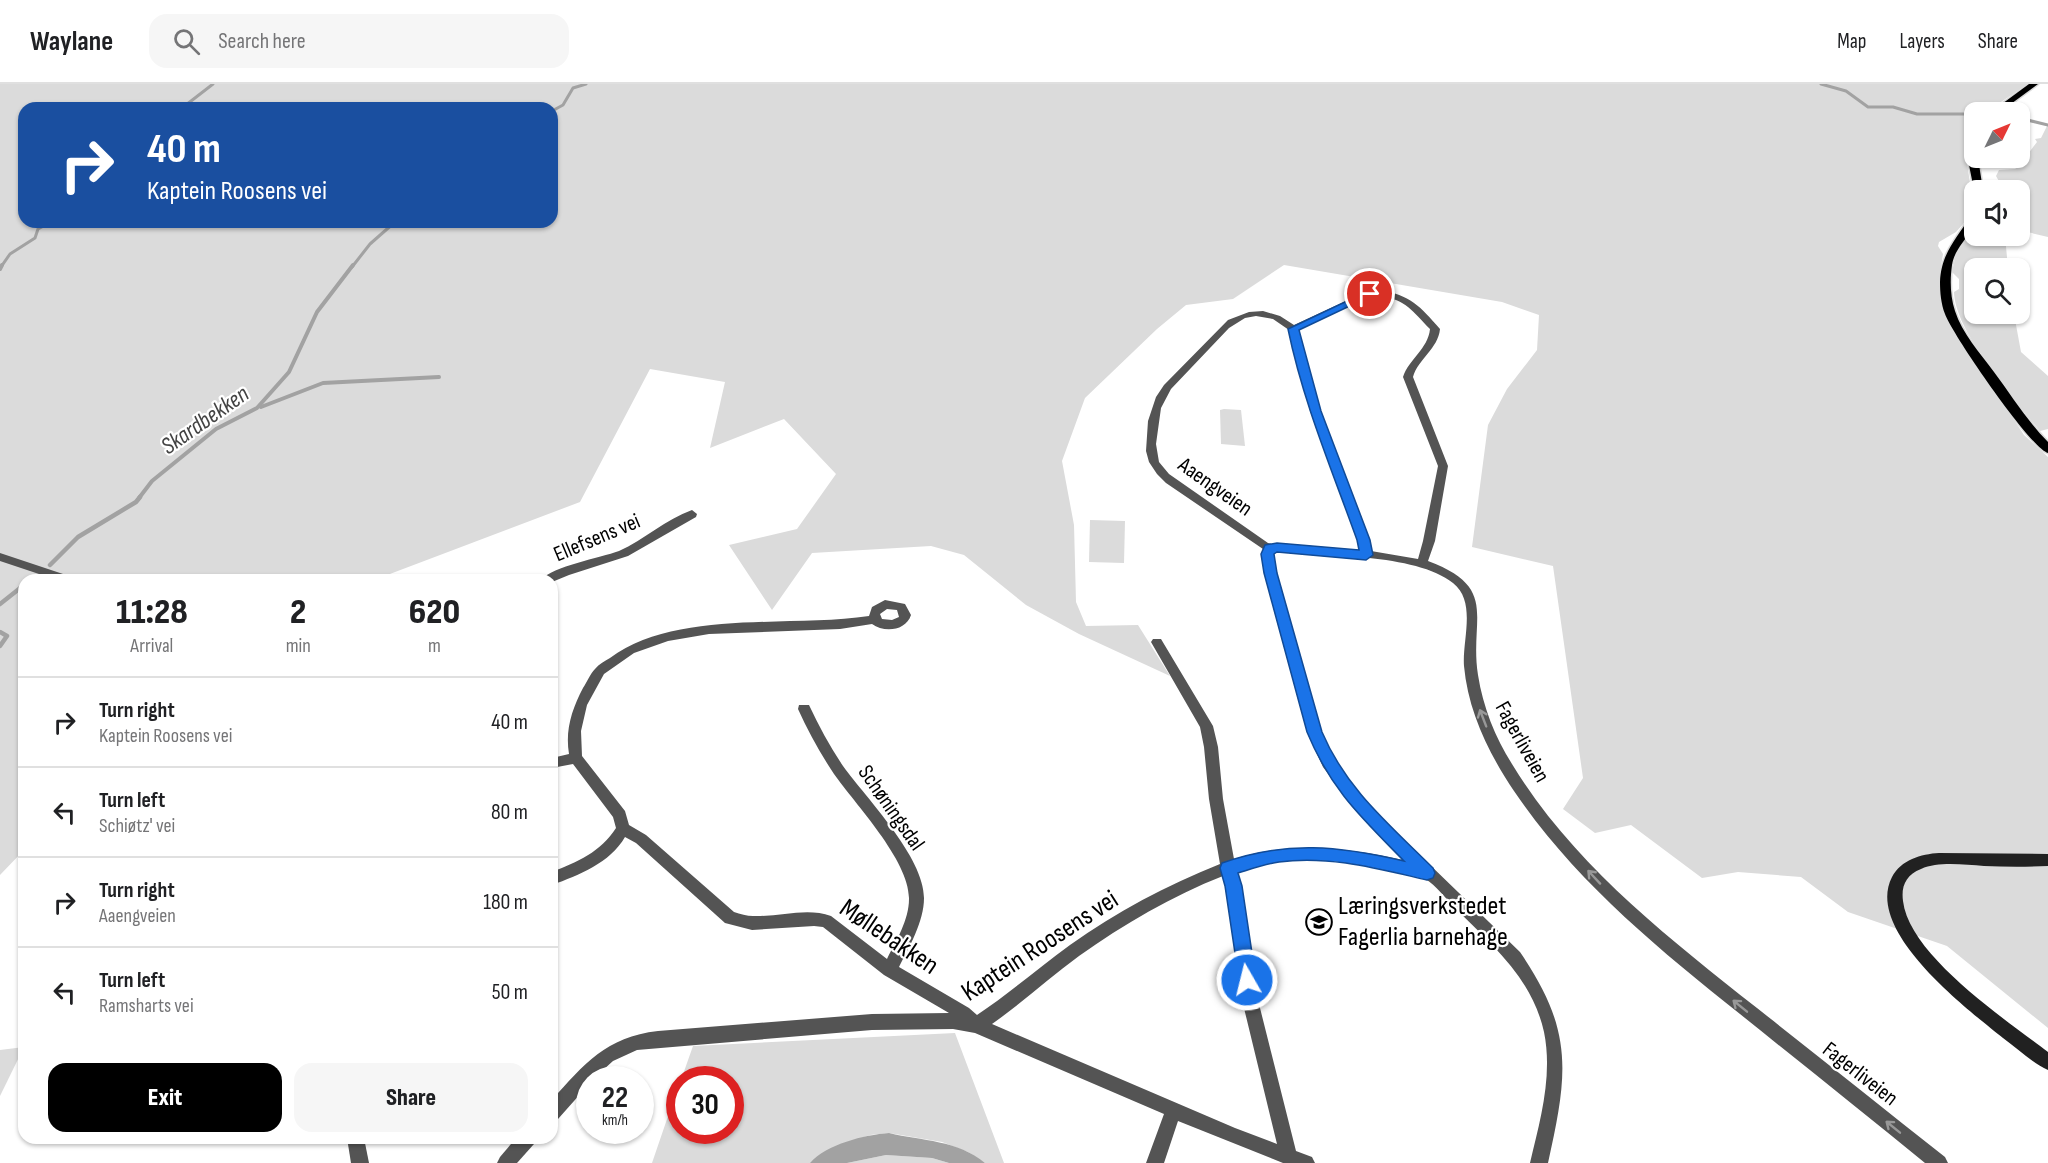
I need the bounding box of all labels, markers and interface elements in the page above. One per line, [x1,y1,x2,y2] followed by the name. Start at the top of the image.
[149,14,569,68] search box
[30,25,113,58] text: Waylane
[170,25,203,58] icon: search
[218,28,306,55] text: Search here
[1837,29,1866,54] text: Map
[1899,29,1945,54] text: Layers
[1978,29,2018,54] text: Share
[1964,102,2030,168] north arrow
[1964,102,2030,324] map controls
[147,124,221,175] text: 40 m
[48,126,126,204] icon: right
[147,175,327,207] text: Kaptein Roosens vei
[1964,180,2030,246] button: sound
[1964,258,2030,324] button: search
[1344,268,1395,319] pin
[1353,277,1386,310] icon: arrive
[155,379,255,461] water label: Skardbekken
[1172,451,1257,522] street label: Aaengveien
[550,508,644,568] street label: Ellefsens vei
[116,591,188,634] text: 11:28
[290,591,306,634] text: 2
[409,591,460,634] text: 620
[130,634,173,658] text: Arrival
[286,634,311,658] text: min
[428,634,441,658] text: m
[99,697,175,724] text: Turn right
[1489,697,1555,787] street label: Fagerliveien
[48,706,81,739] icon: right
[491,709,528,736] text: 40 m
[1476,709,1487,728] one-way arrow
[99,724,232,748] text: Kaptein Roosens vei
[852,760,930,856] street label: Schøningsdal
[99,787,165,814] text: Turn left
[48,796,81,829] icon: left
[491,799,528,826] text: 80 m
[99,814,175,838] text: Schiøtz' vei
[1587,870,1601,885] one-way arrow
[99,877,175,904] text: Turn right
[956,884,1124,1008] street label: Kaptein Roosens vei
[48,886,81,919] icon: right
[483,889,528,916] text: 180 m
[1338,890,1508,953] place label: Læringsverkstedet Fagerlia barnehage
[833,892,945,982] street label: Møllebakken
[99,904,176,928] text: Aaengveien
[1304,907,1334,937] school or university icon: Læringsverkstedet Fagerlia barnehage
[1215,948,1279,1012] position arrow
[99,967,165,994] text: Turn left
[48,976,81,1009] icon: left
[492,979,528,1006] text: 50 m
[99,994,194,1018] text: Ramsharts vei
[1732,1000,1748,1013] one-way arrow
[1817,1036,1903,1112] street label: Fagerliveien
[48,1063,282,1132] button: Exit
[294,1063,528,1132] button: Share
[666,1066,744,1144] speed limit sign: 30
[602,1080,628,1116] text: 22
[602,1111,628,1130] text: km/h
[1885,1120,1901,1133] one-way arrow

